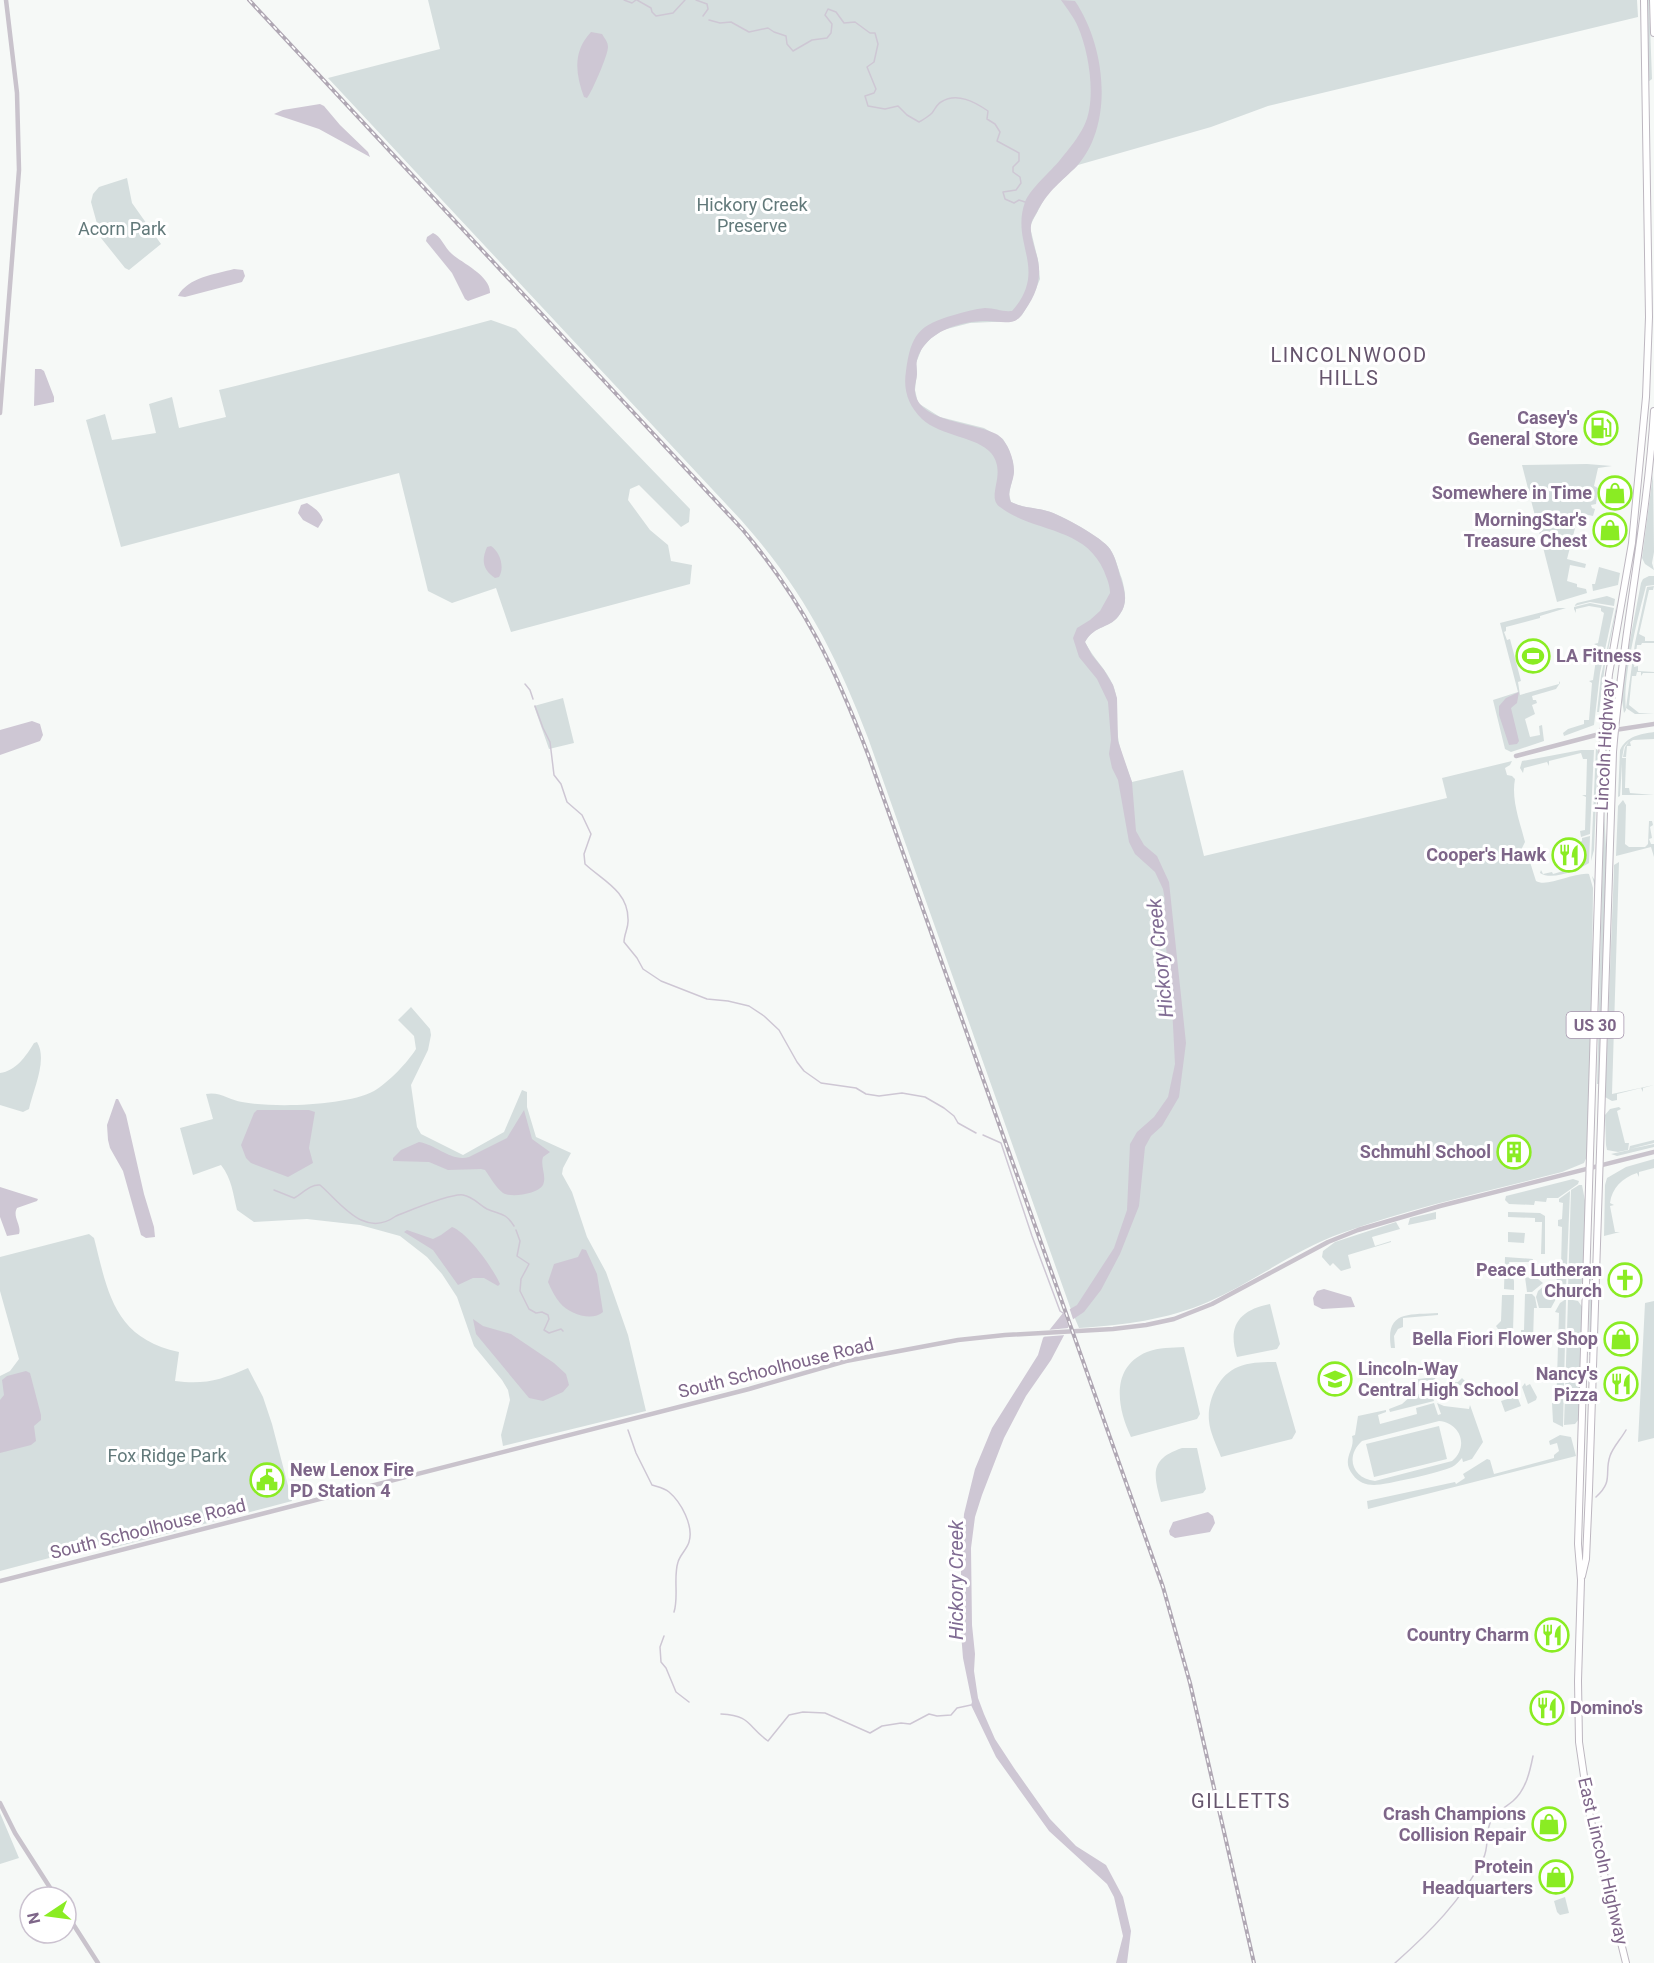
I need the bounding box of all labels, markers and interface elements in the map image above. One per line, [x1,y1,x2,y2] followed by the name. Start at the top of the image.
[696,194,808,236] park label: Hickory Creek Preserve
[78,218,167,239] park label: Acorn Park
[1270,343,1428,390] district label: LINCOLNWOOD HILLS
[1468,407,1578,449] place label: Casey's General Store
[1583,410,1619,446] fuel station icon: Casey's General Store
[1597,475,1633,511] shop icon: Somewhere in Time
[1432,482,1592,503] place label: Somewhere in Time
[1464,509,1587,551] place label: MorningStar's Treasure Chest
[1592,512,1628,548] shop icon: MorningStar's Treasure Chest
[1515,638,1551,674] sports icon: LA Fitness
[1556,645,1642,666] place label: LA Fitness
[1591,678,1618,811] street label: Lincoln Highway
[1551,837,1587,873] restaurant icon: Cooper's Hawk
[1426,844,1546,865] place label: Cooper's Hawk
[1142,896,1178,1019] water label: Hickory Creek
[1566,1012,1624,1038] road number: US 30
[1496,1134,1532,1170] building icon: Schmuhl School
[1360,1141,1491,1162] place label: Schmuhl School
[1476,1259,1602,1301] place label: Peace Lutheran Church
[1607,1262,1643,1298] church icon: Peace Lutheran Church
[1603,1321,1639,1357] shop icon: Bella Fiori Flower Shop
[1412,1328,1598,1349] place label: Bella Fiori Flower Shop
[676,1333,876,1402] street label: South Schoolhouse Road
[1358,1358,1519,1400] place label: Lincoln-Way Central High School
[1317,1361,1353,1397] school or university icon: Lincoln-Way Central High School
[1536,1363,1598,1405] place label: Nancy's Pizza
[1603,1366,1639,1402] restaurant icon: Nancy's Pizza
[107,1445,228,1466] park label: Fox Ridge Park
[290,1459,414,1501] place label: New Lenox Fire PD Station 4
[249,1462,285,1498] public building icon: New Lenox Fire PD Station 4
[48,1494,248,1563] street label: South Schoolhouse Road
[944,1519,968,1640] water label: Hickory Creek
[1534,1617,1570,1653] restaurant icon: Country Charm
[1407,1624,1529,1645] place label: Country Charm
[1529,1690,1565,1726] restaurant icon: Domino's
[1570,1697,1643,1718] place label: Domino's
[1574,1775,1633,1947] street label: East Lincoln Highway
[1191,1789,1291,1813] district label: GILLETTS
[1383,1803,1526,1845] place label: Crash Champions Collision Repair
[1531,1806,1567,1842] shop icon: Crash Champions Collision Repair
[1422,1856,1533,1898] place label: Protein Headquarters
[1538,1859,1574,1895] shop icon: Protein Headquarters
[18,1885,78,1945] north arrow
[23,1911,44,1926] text: N

